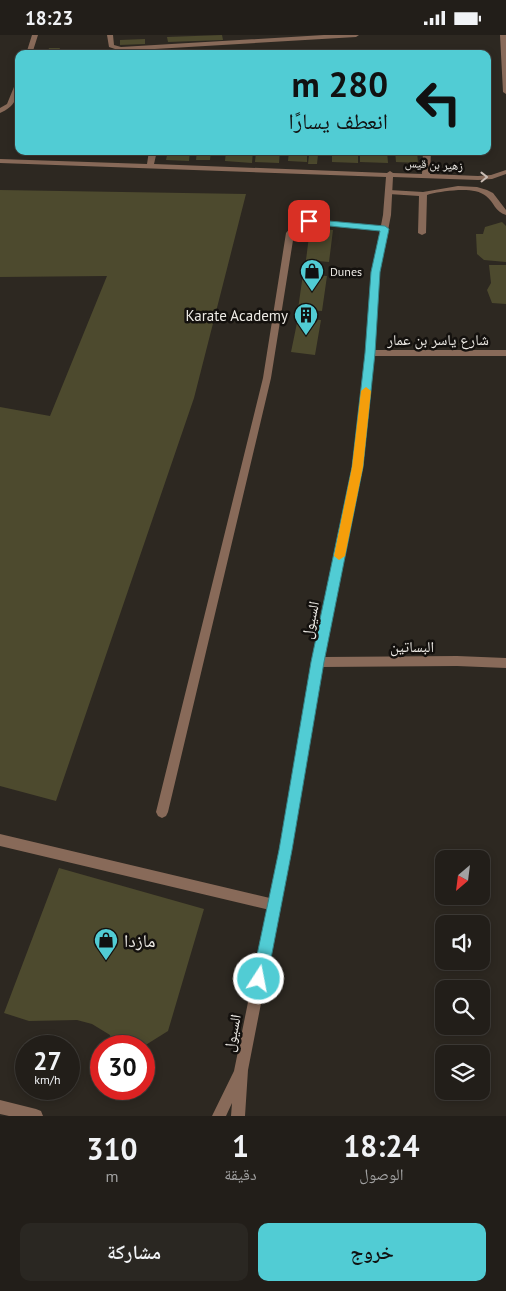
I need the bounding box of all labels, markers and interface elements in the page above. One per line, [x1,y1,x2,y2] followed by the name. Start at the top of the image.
[25,6,73,30] text: 18:23
[291,61,388,107] text: 280 m
[406,70,471,135] icon: left
[288,107,388,135] text: انعطف يسارًا
[405,155,464,173] street label: زهير بن قيس
[481,172,489,182] one-way arrow
[288,200,330,242] pin
[295,207,323,235] icon: arrive
[299,258,325,292] shop icon: Dunes
[330,264,362,279] place label: Dunes
[293,302,319,336] building icon: Karate Academy
[186,306,288,325] place label: Karate Academy
[386,330,489,350] street label: شارع ياسر بن عمار
[297,599,324,641] street label: السيول
[390,637,434,657] street label: البساتين
[435,850,490,905] north arrow
[435,850,490,1100] map controls
[435,915,490,970] button: sound
[93,927,119,961] shop icon: مازدا
[124,929,155,952] place label: مازدا
[232,952,284,1004] position arrow
[435,980,490,1035] button: search
[219,1013,246,1054] street label: السيول
[90,1035,155,1100] speed limit sign: 30
[33,1045,62,1077] text: 27
[435,1045,490,1100] button: layers
[34,1072,61,1087] text: km/h
[232,1126,249,1165] text: 1
[343,1126,419,1165] text: 18:24
[87,1129,138,1168] text: 310
[224,1164,257,1184] text: دقيقة
[359,1164,404,1184] text: الوصول
[106,1166,119,1186] text: m
[20,1223,248,1281] button: مشاركة
[258,1223,486,1281] button: خروج

